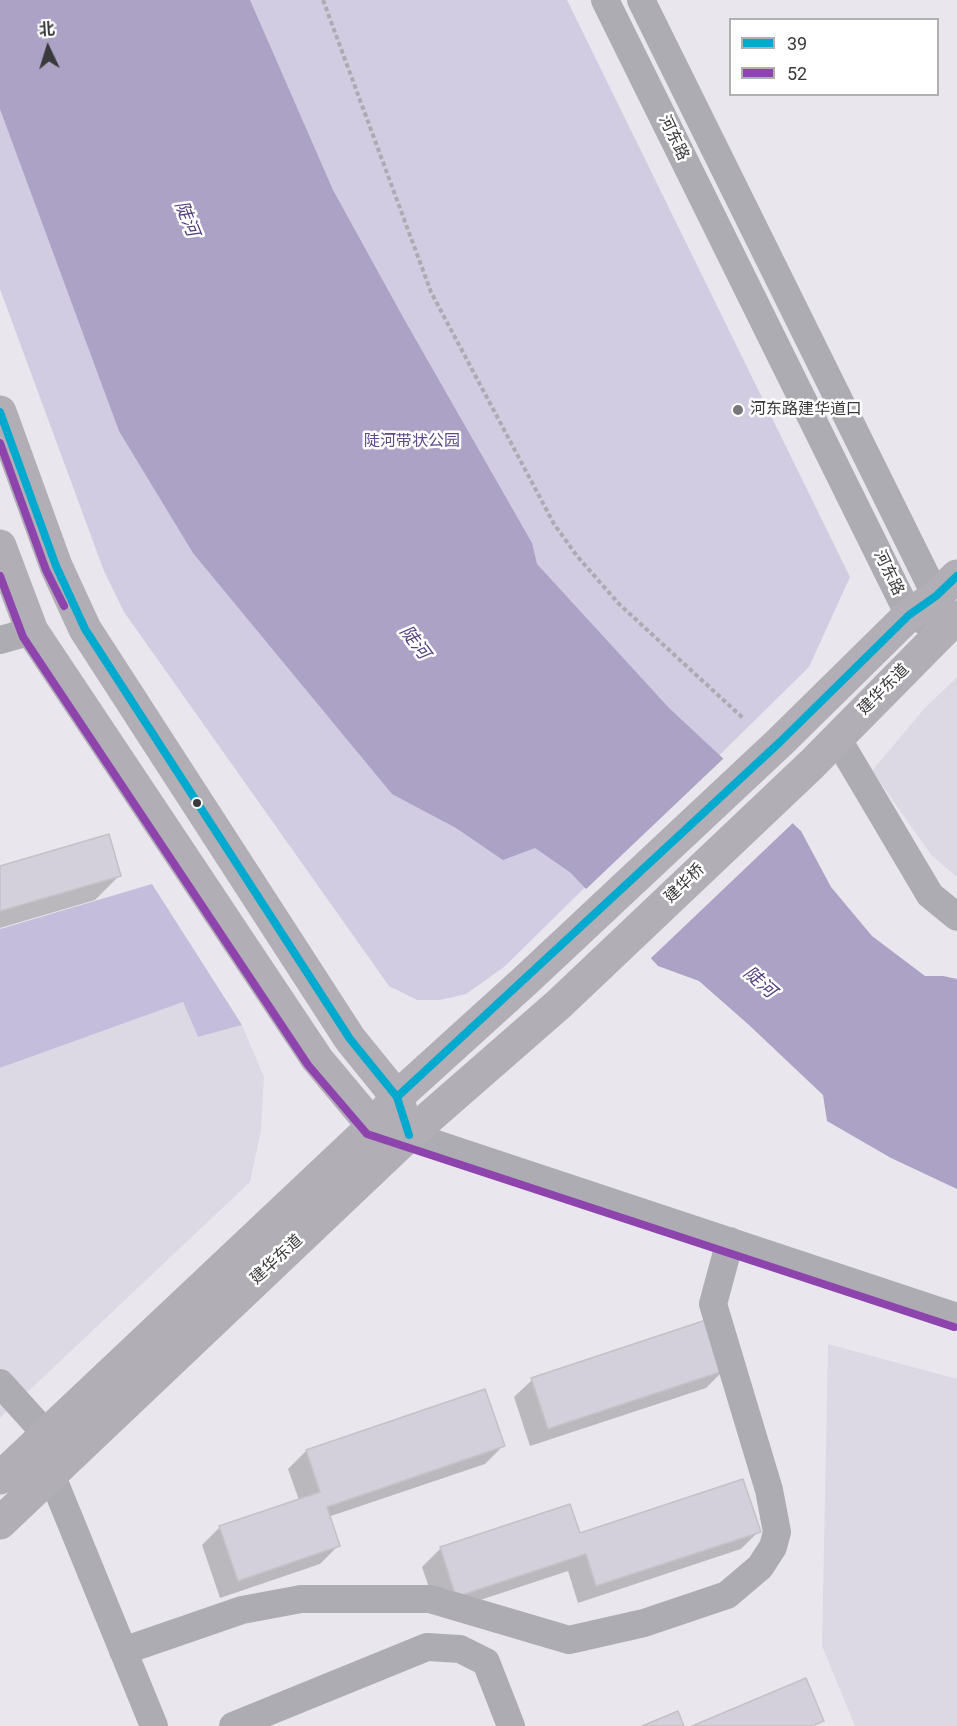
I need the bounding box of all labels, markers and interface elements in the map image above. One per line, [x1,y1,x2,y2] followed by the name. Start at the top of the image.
[18,18,78,78] north arrow
[729,18,939,96] legend
[38,20,55,40] text: 北
[787,33,807,54] text: 39
[787,63,807,84] text: 52
[654,112,692,164] street label: 河东路
[169,198,203,240] water label: 陡河
[750,400,862,420] place label: 河东路建华道口
[731,403,745,417] marker: 河东路建华道口
[364,432,460,452] park label: 陡河带状公园
[869,547,907,599] street label: 河东路
[395,622,433,664] water label: 陡河
[855,661,913,719] street label: 建华东道
[191,797,203,809] unlabelled marker
[661,860,709,908] street label: 建华桥
[738,963,780,1003] water label: 陡河
[247,1231,307,1289] street label: 建华东道

